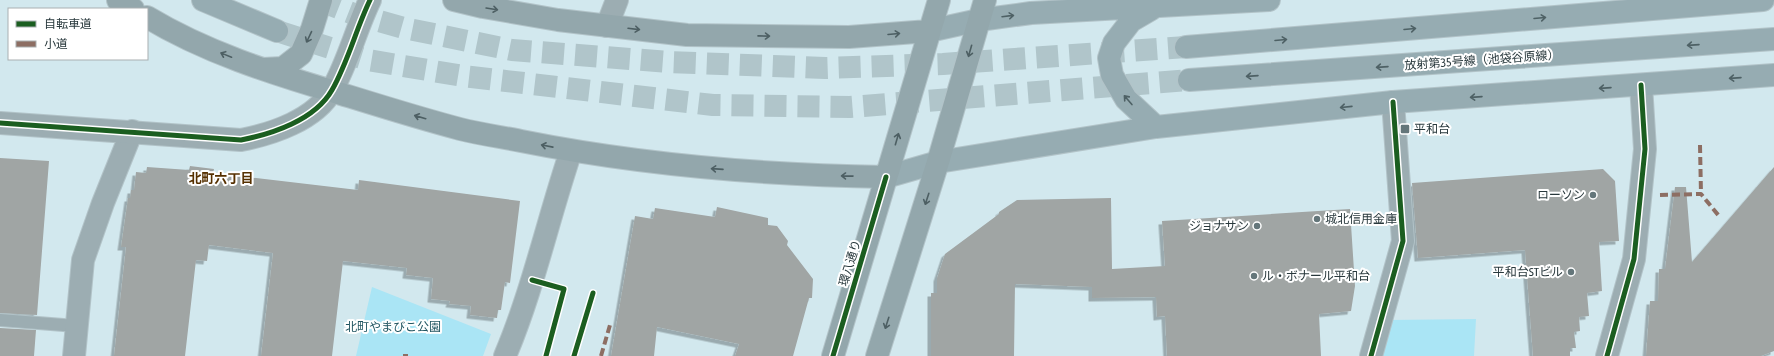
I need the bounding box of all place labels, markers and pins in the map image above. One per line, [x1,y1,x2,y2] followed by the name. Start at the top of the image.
[1414,122,1450,136] place label: 平和台
[1399,123,1411,135] marker: 平和台
[1537,188,1585,202] place label: ローソン
[1588,190,1598,200] marker: ローソン
[1325,212,1397,226] place label: 城北信用金庫
[1312,214,1322,224] marker: 城北信用金庫
[1189,219,1249,233] place label: ジョナサン
[1252,221,1262,231] marker: ジョナサン
[1493,265,1563,279] place label: 平和台STビル
[1566,267,1576,277] marker: 平和台STビル
[1262,269,1370,283] place label: ル・ボナール平和台
[1249,271,1259,281] marker: ル・ボナール平和台

